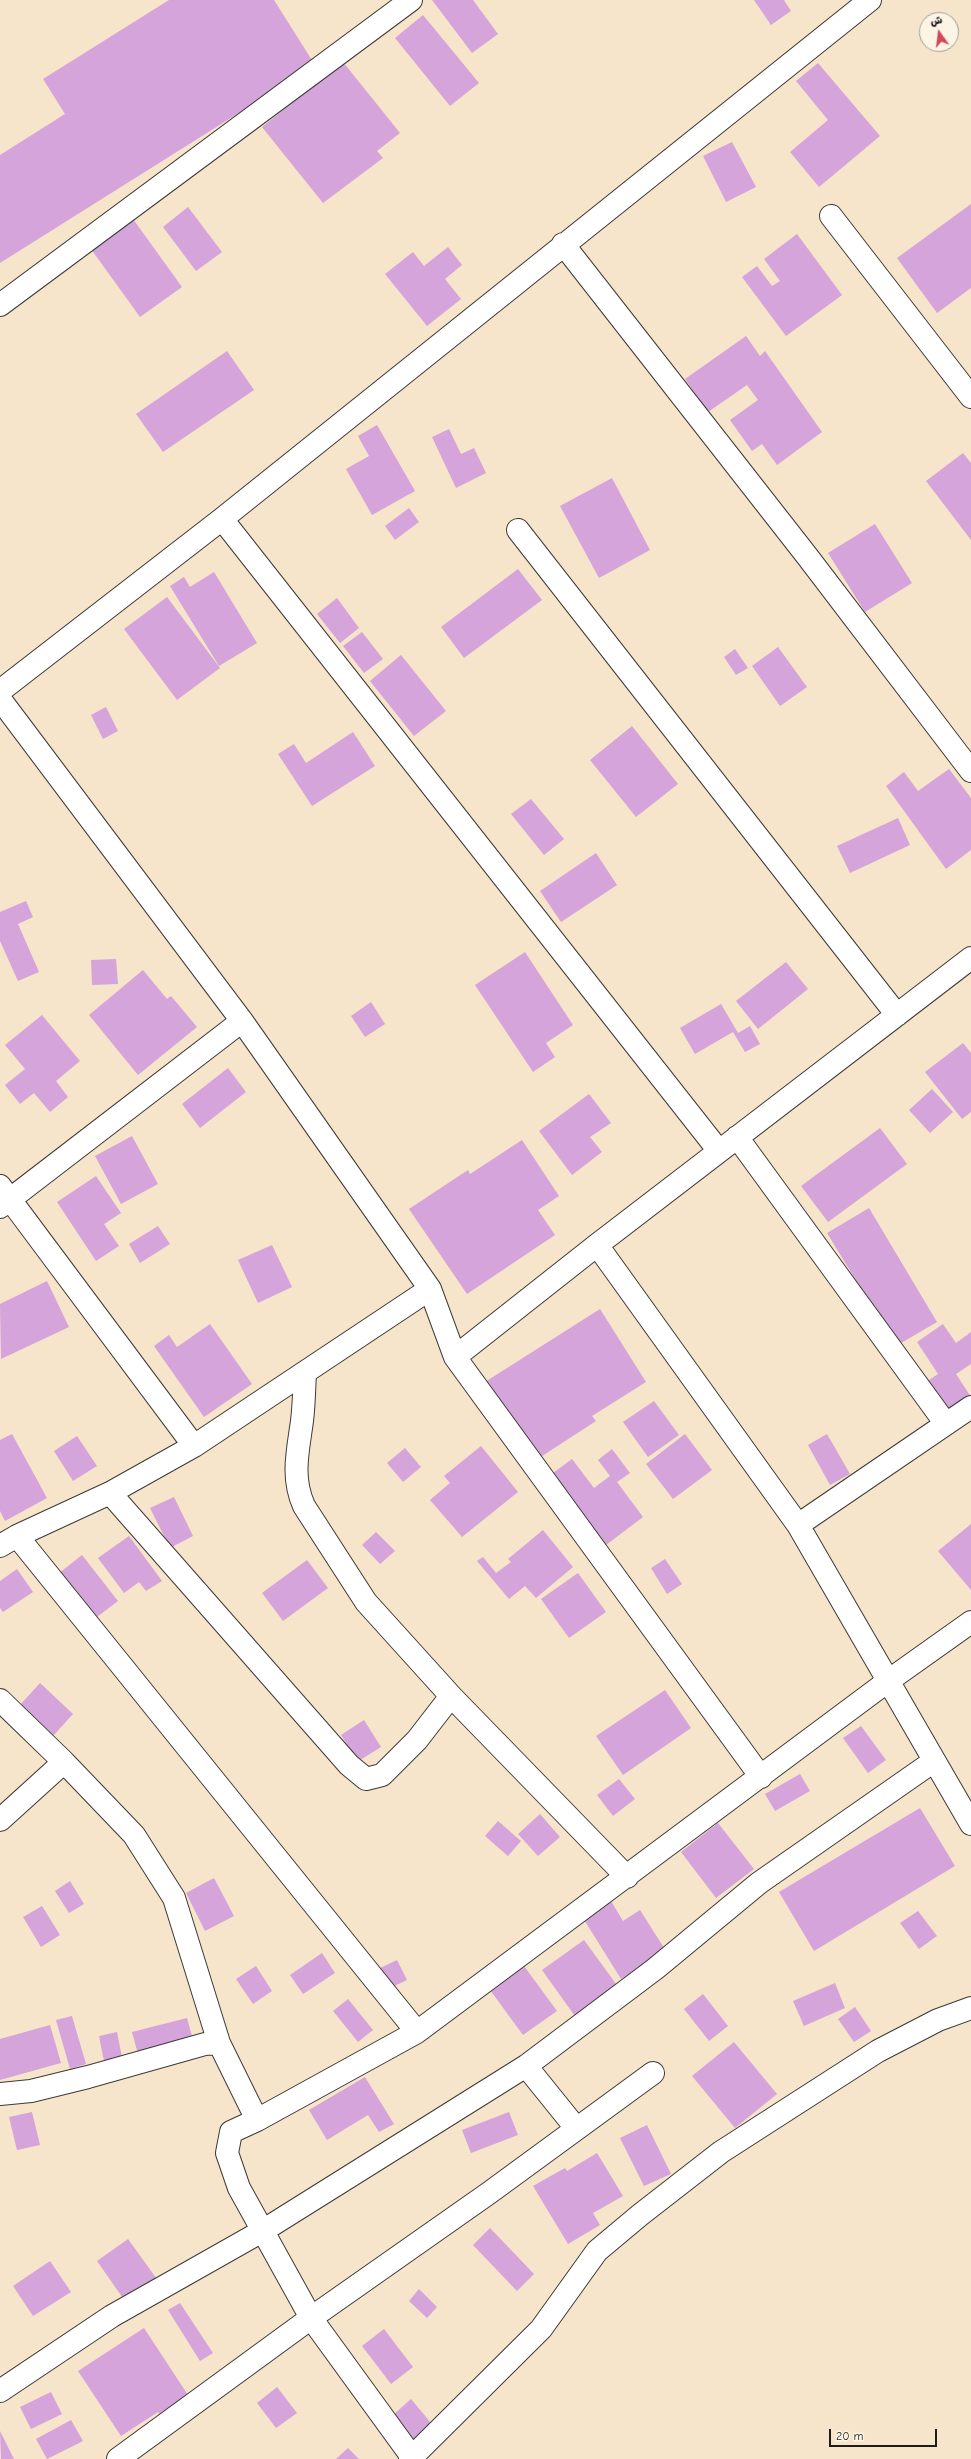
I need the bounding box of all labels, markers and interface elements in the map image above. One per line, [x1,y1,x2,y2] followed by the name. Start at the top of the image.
[919,12,959,52] north arrow
[929,13,944,29] text: ش
[831,2421,939,2447] scale bar
[836,2429,864,2443] text: 20 m

